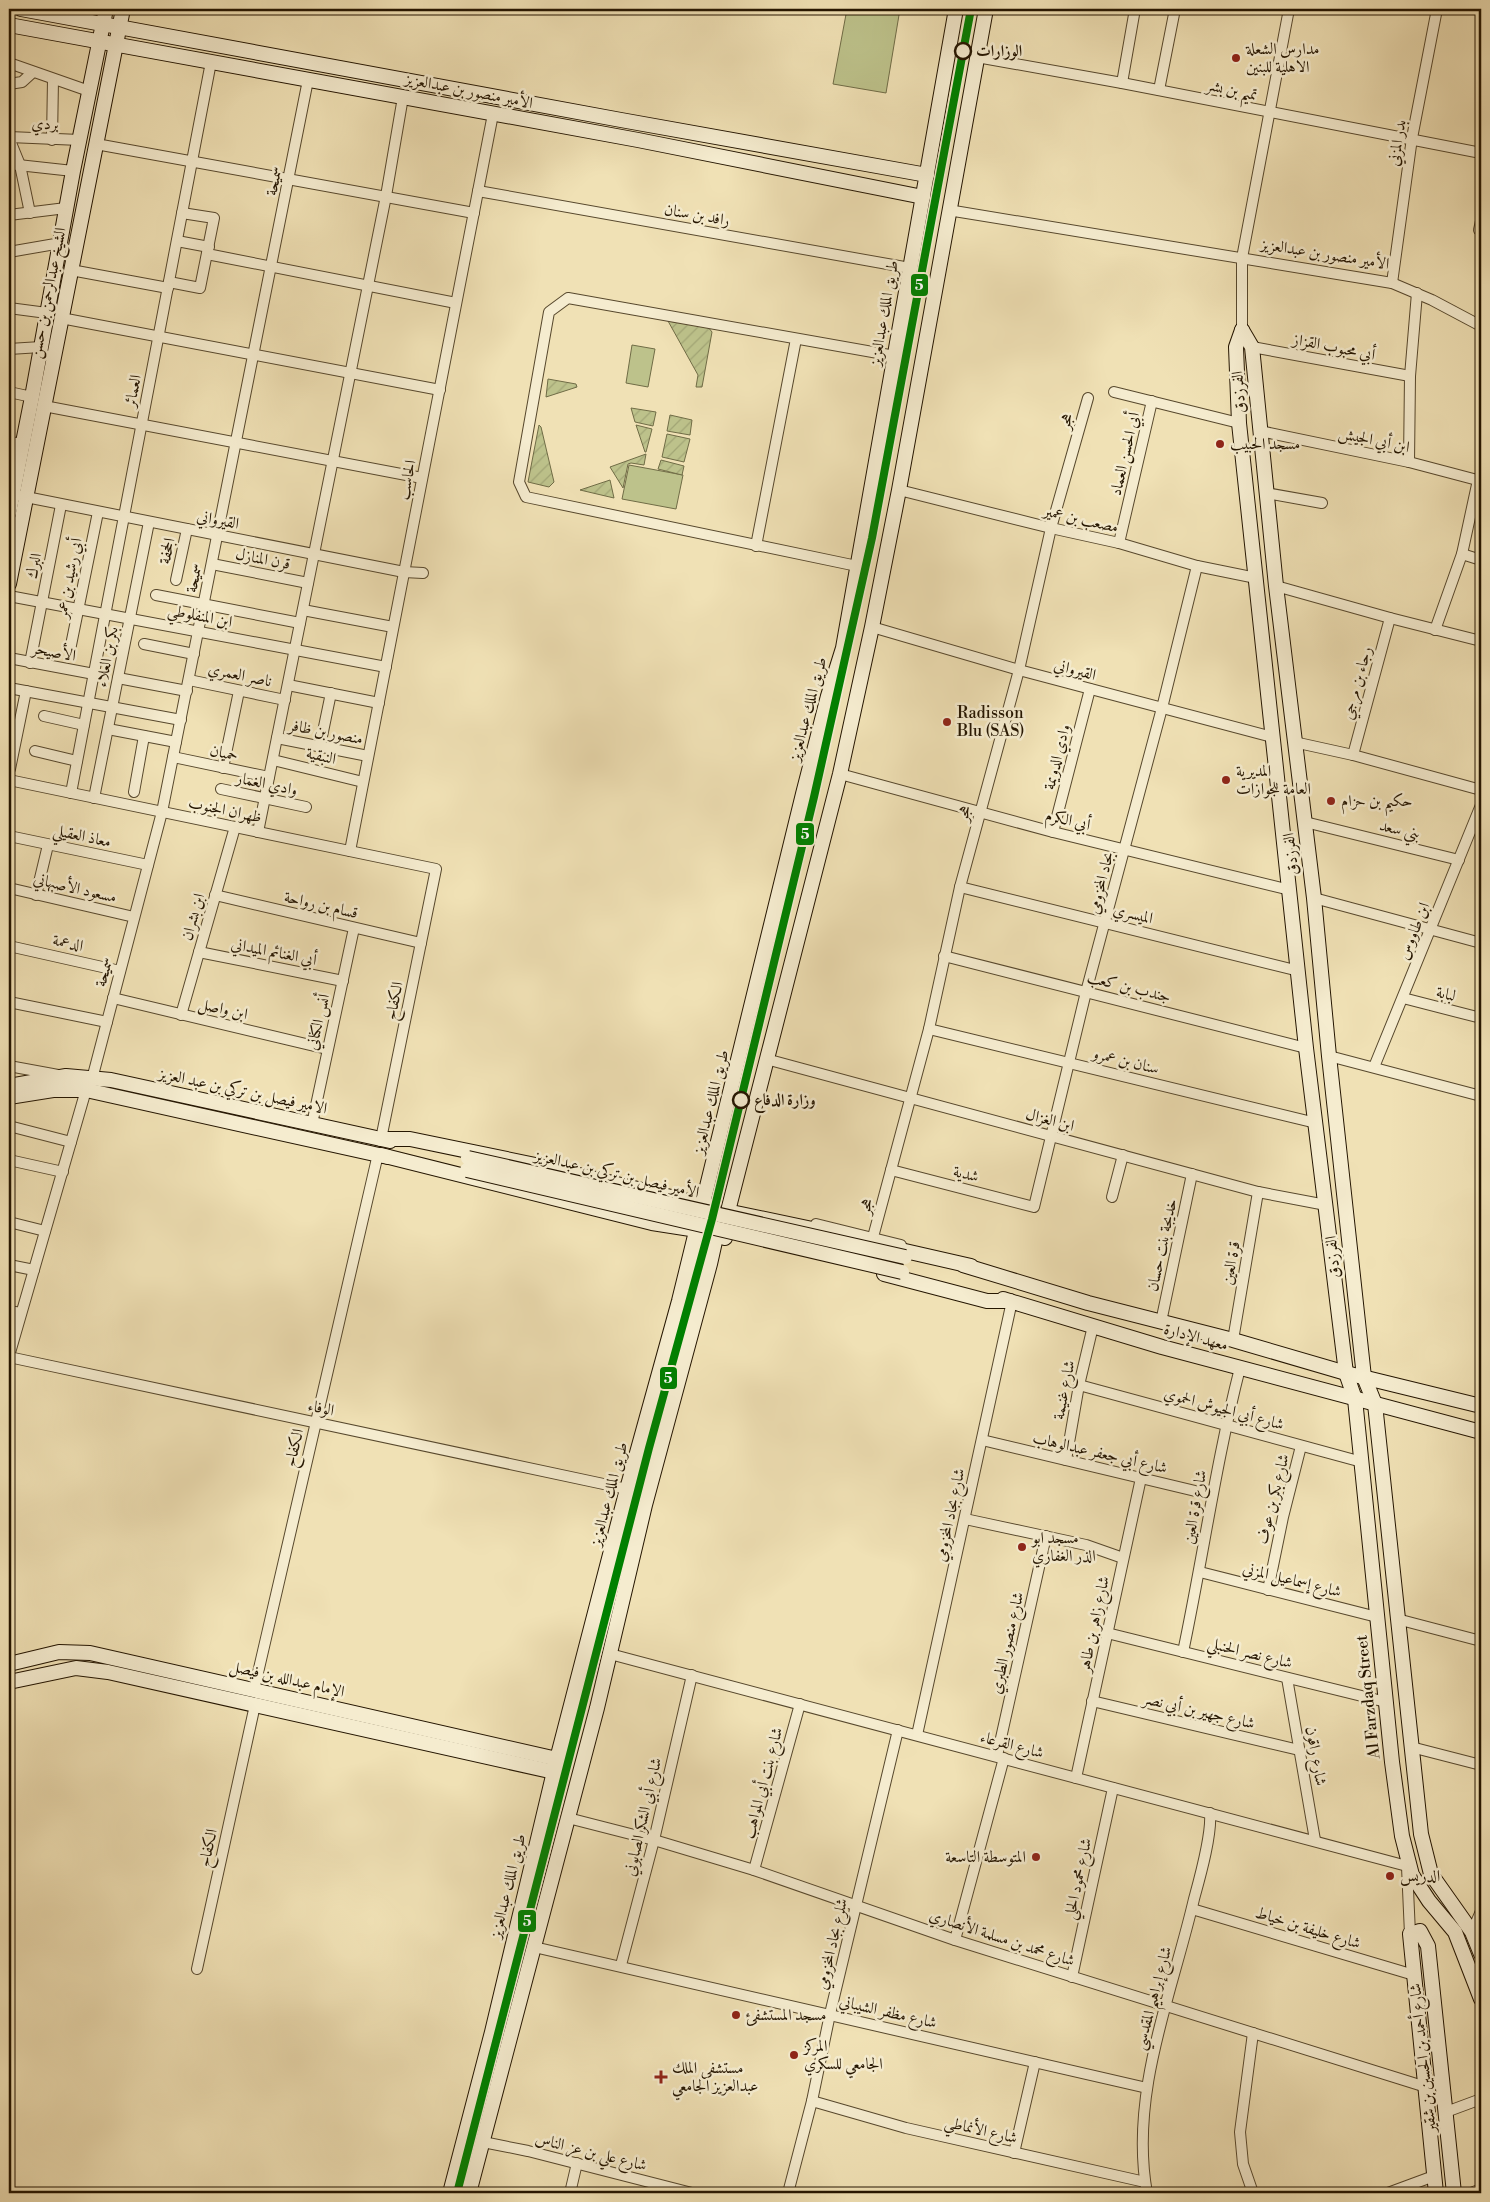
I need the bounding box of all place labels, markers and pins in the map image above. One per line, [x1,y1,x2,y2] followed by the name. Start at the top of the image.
[1245,39,1319,77] place label: مدارس الشعلة الاهلية للبنين
[976,41,1022,61] place label: الوزارات
[954,42,972,60] marker: الوزارات
[1230,52,1242,64] marker: مدارس الشعلة الاهلية للبنين
[1230,434,1300,454] place label: مسجد الحبيب
[1214,438,1226,450] marker: مسجد الحبيب
[956,703,1024,741] place label: Radisson Blu (SAS)
[941,716,953,728] marker: Radisson Blu (SAS)
[1236,761,1311,799] place label: المديرية العامة للجوازات
[1220,774,1232,786] marker: المديرية العامة للجوازات
[1341,791,1412,817] place label: حكيم بن حزام
[1325,795,1337,807] marker: حكيم بن حزام
[754,1090,816,1113] place label: وزارة الدفاع
[732,1091,750,1109] marker: وزارة الدفاع
[1030,1528,1096,1568] place label: مسجد ابو الذر الغفاري
[1016,1541,1028,1553] marker: مسجد ابو الذر الغفاري
[945,1847,1026,1867] place label: المتوسطة التاسعة
[1030,1851,1042,1863] marker: المتوسطة التاسعة
[1400,1866,1440,1886] place label: الدريس
[1384,1870,1396,1882] marker: الدريس
[746,2005,826,2026] place label: مسجد المستشفئ
[730,2009,742,2021] marker: مسجد المستشفئ
[802,2036,883,2079] place label: المركز الجامعي للسكري
[788,2049,800,2061] marker: المركز الجامعي للسكري
[672,2058,758,2101] place label: مستشفى الملك عبدالعزيز الجامعي
[654,2070,668,2084] marker: مستشفى الملك عبدالعزيز الجامعي

